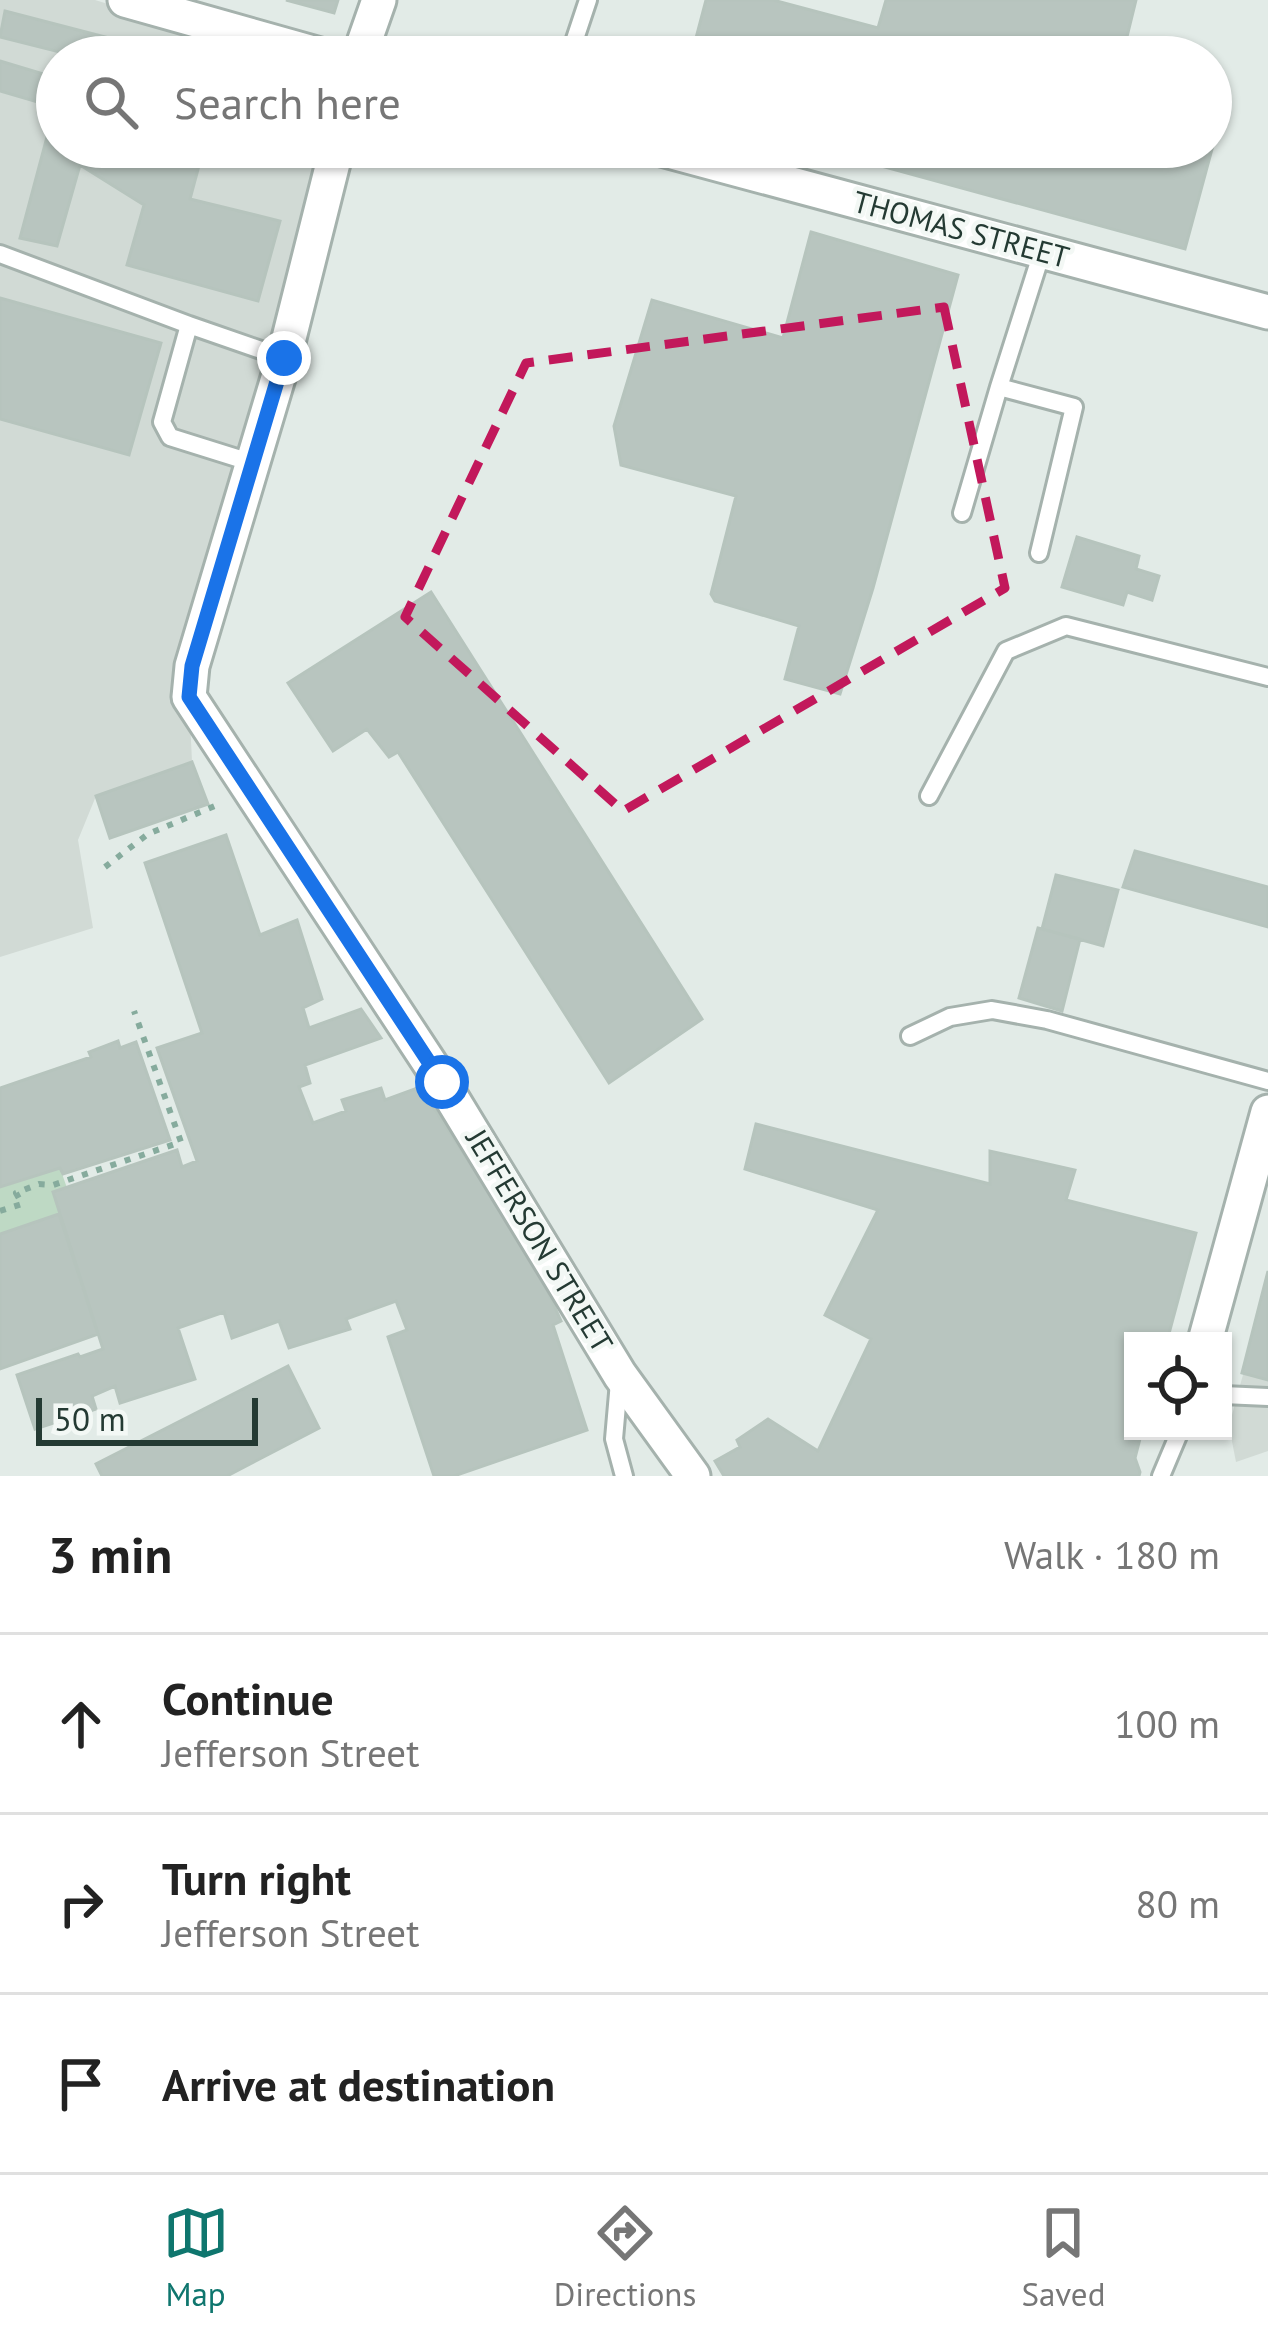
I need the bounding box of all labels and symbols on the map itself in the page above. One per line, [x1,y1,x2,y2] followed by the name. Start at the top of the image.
[849,181,1074,276] street label: THOMAS STREET
[257,331,311,385] route end
[415,1055,469,1109] route start
[457,1120,622,1359] street label: JEFFERSON STREET
[36,1392,258,1445] scale bar

